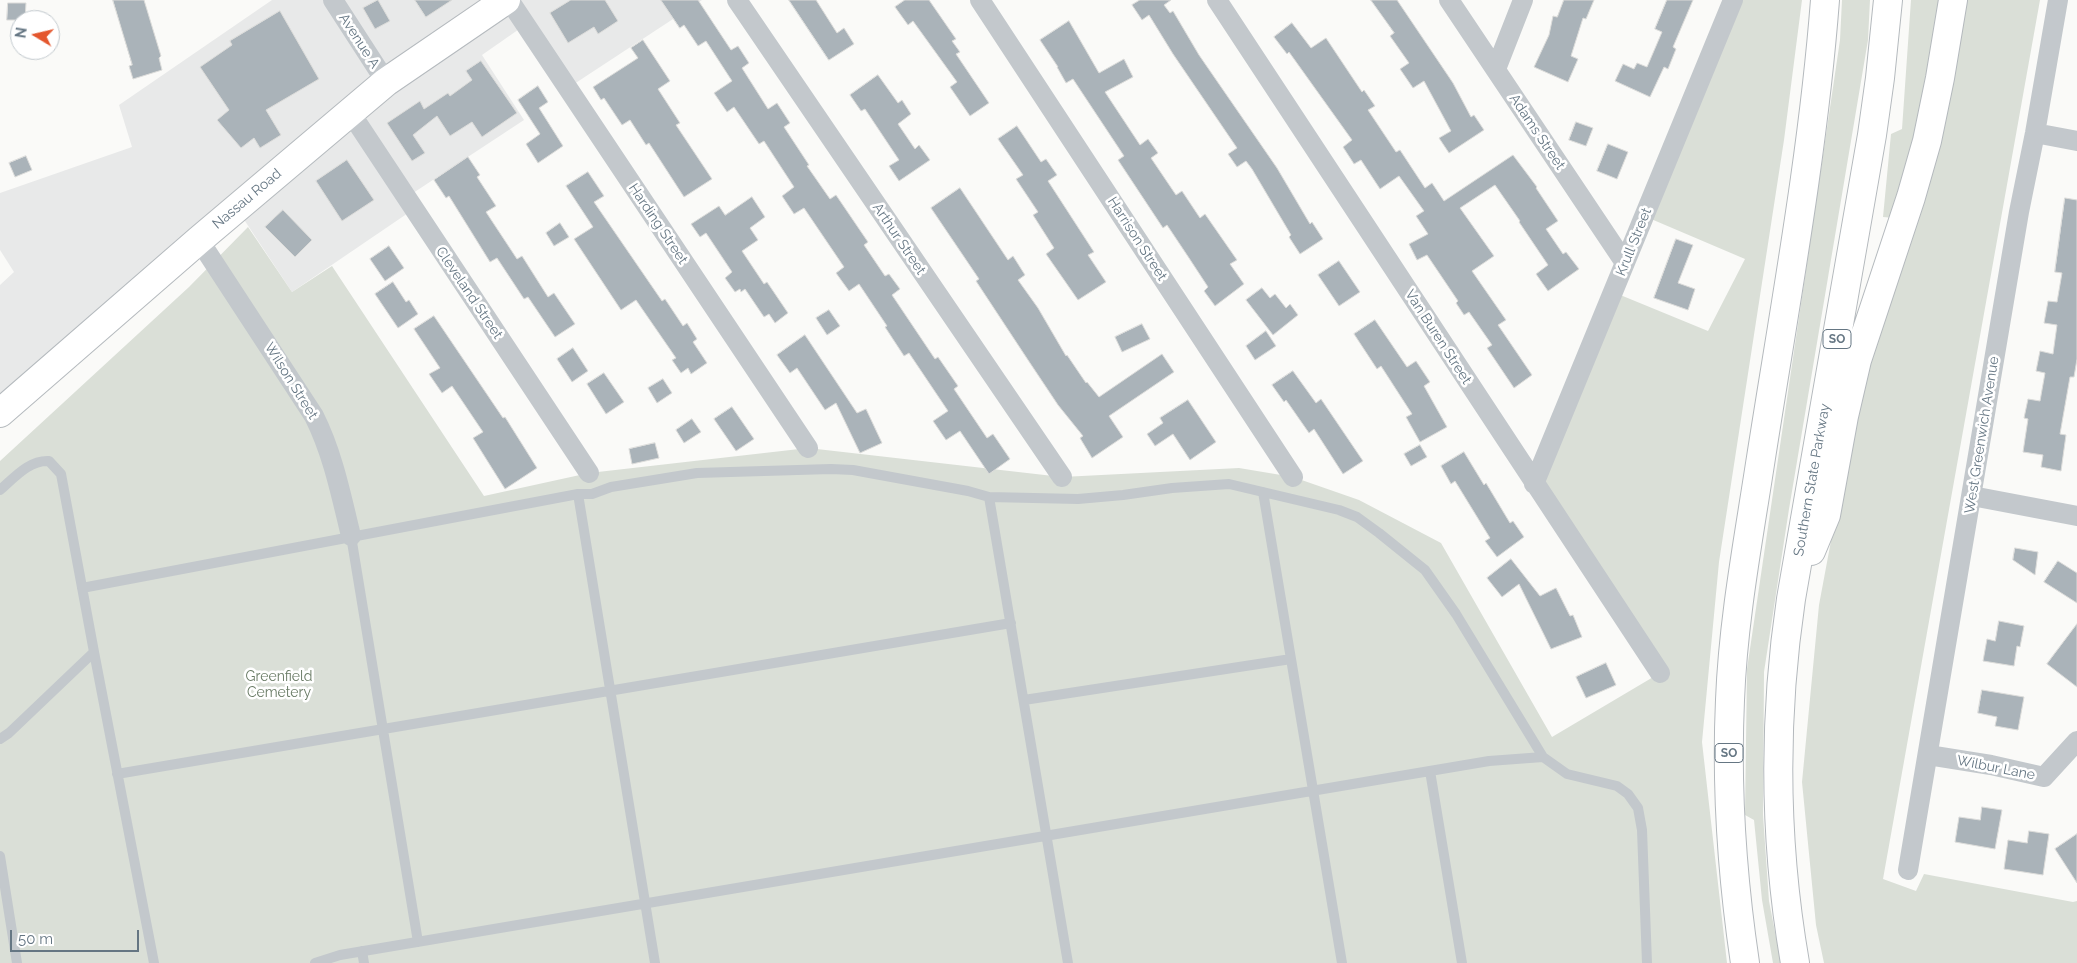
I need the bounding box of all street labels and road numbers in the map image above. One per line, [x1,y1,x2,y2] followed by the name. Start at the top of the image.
[335,10,383,72] street label: Avenue A
[1506,91,1568,173] street label: Adams Street
[209,165,285,233] street label: Nassau Road
[625,181,691,267] street label: Harding Street
[1104,194,1170,284] street label: Harrison Street
[869,200,929,278] street label: Arthur Street
[1613,205,1655,279] street label: Krull Street
[432,244,506,342] street label: Cleveland Street
[1401,287,1475,387] street label: Van Buren Street
[1823,329,1851,348] road number: SO
[261,340,321,422] street label: Wilson Street
[1961,355,2003,515] street label: West Greenwich Avenue
[1790,402,1834,558] street label: Southern State Parkway
[1715,744,1743,762] road number: SO
[1956,752,2036,784] street label: Wilbur Lane

